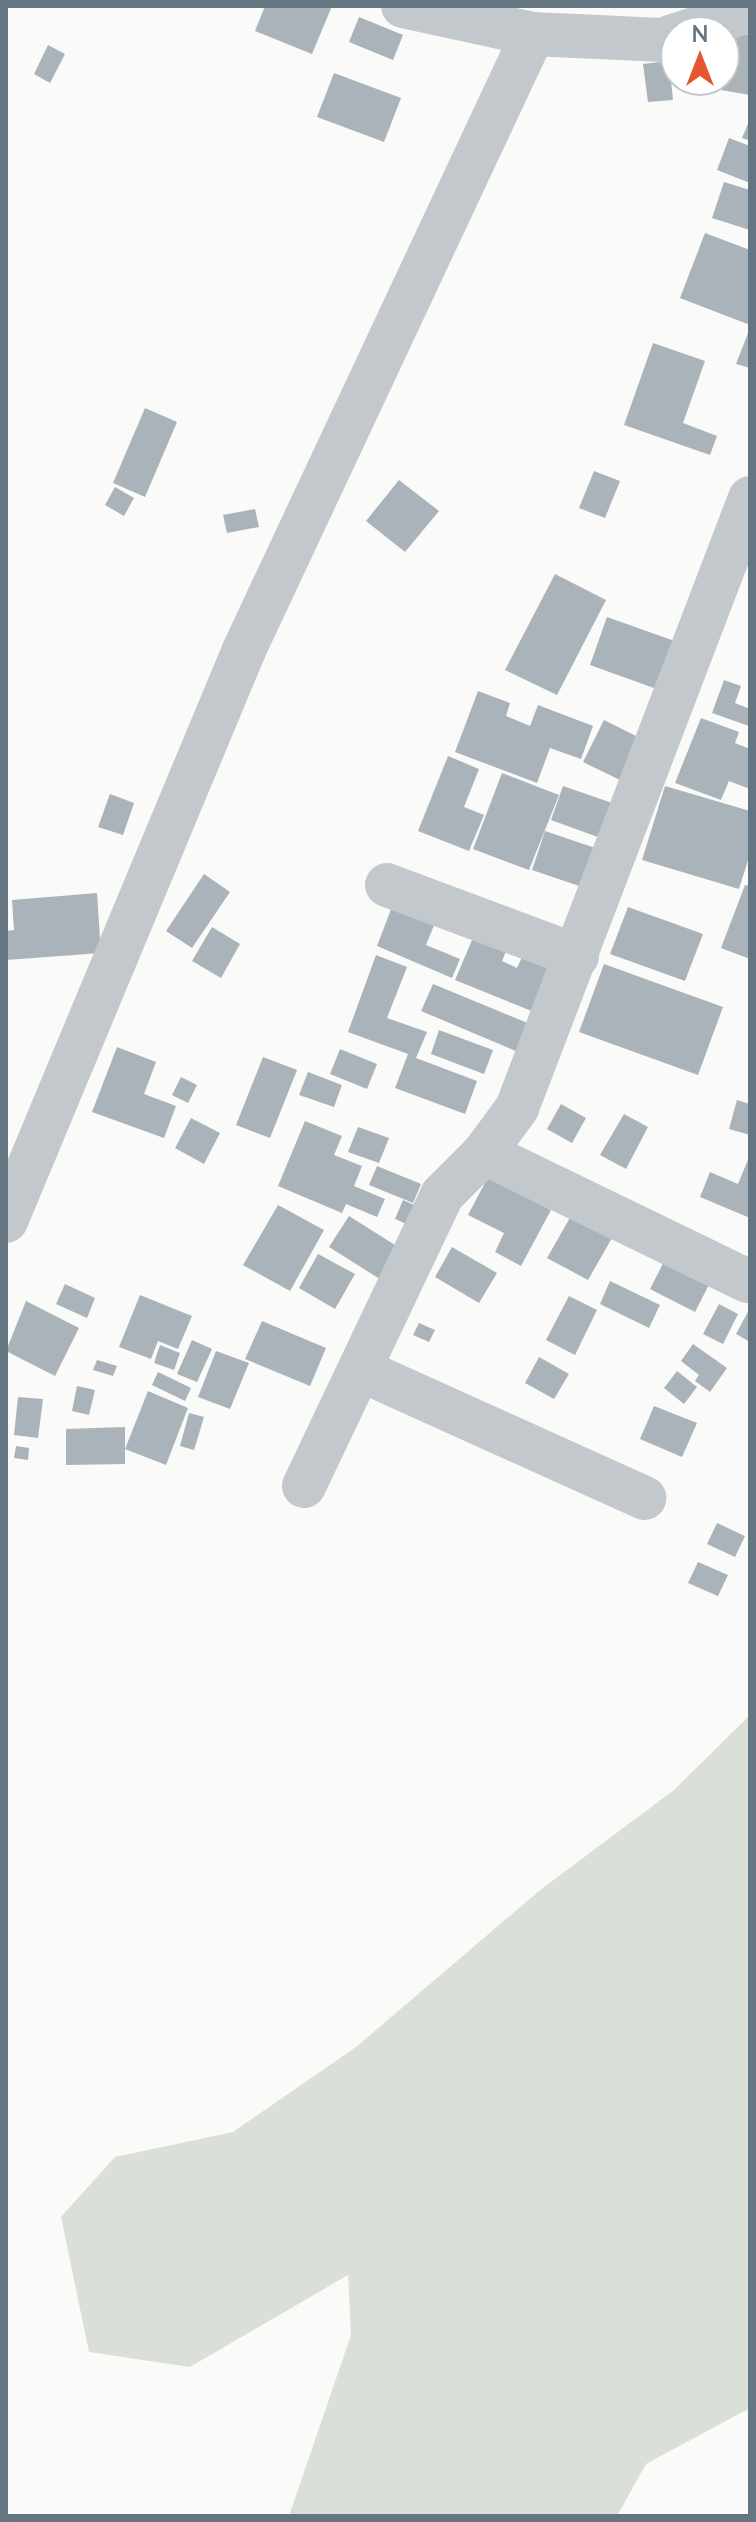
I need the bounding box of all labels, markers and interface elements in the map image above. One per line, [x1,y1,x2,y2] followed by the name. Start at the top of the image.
[660,16,740,96] north arrow
[692,20,708,47] text: N

